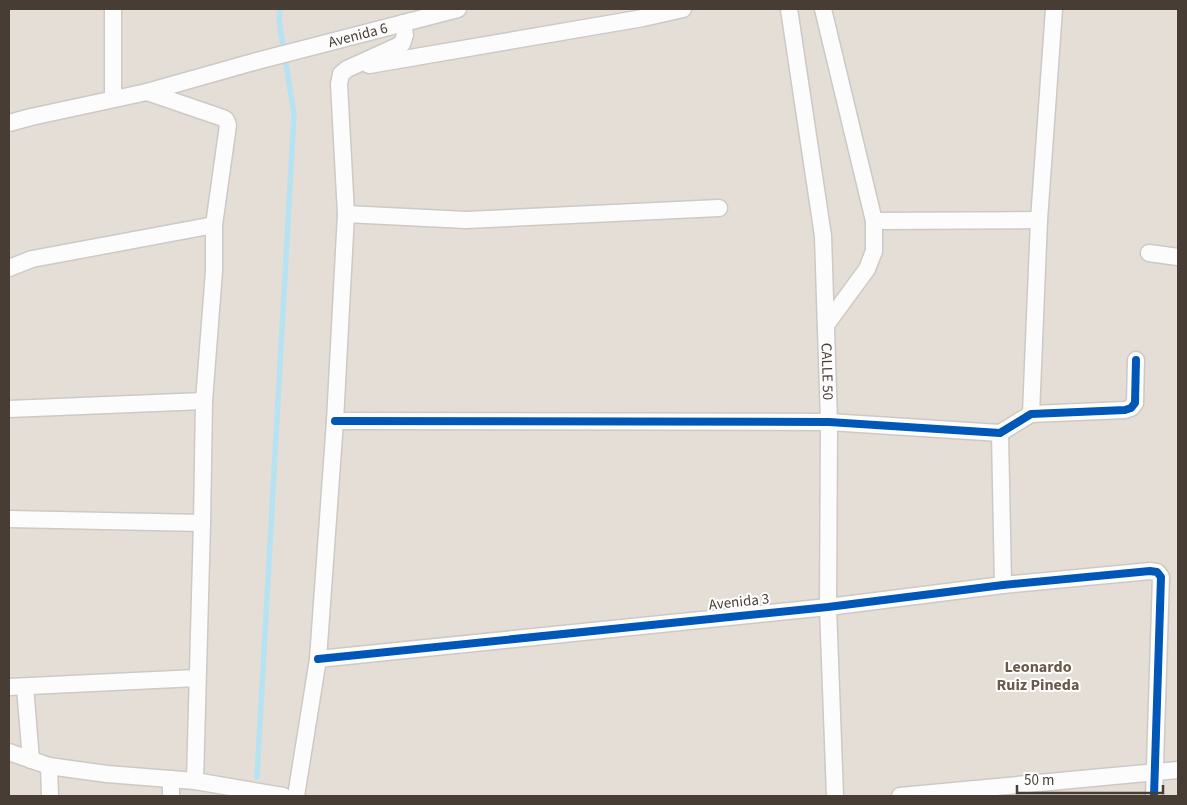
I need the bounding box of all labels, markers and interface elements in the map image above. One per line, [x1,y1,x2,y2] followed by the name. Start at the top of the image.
[326,17,390,53] street label: Avenida 6
[816,342,839,400] street label: CALLE 50
[708,588,770,616] street label: Avenida 3
[997,656,1079,696] district label: Leonardo Ruiz Pineda
[1017,762,1163,794] scale bar
[1024,770,1054,791] text: 50 m

